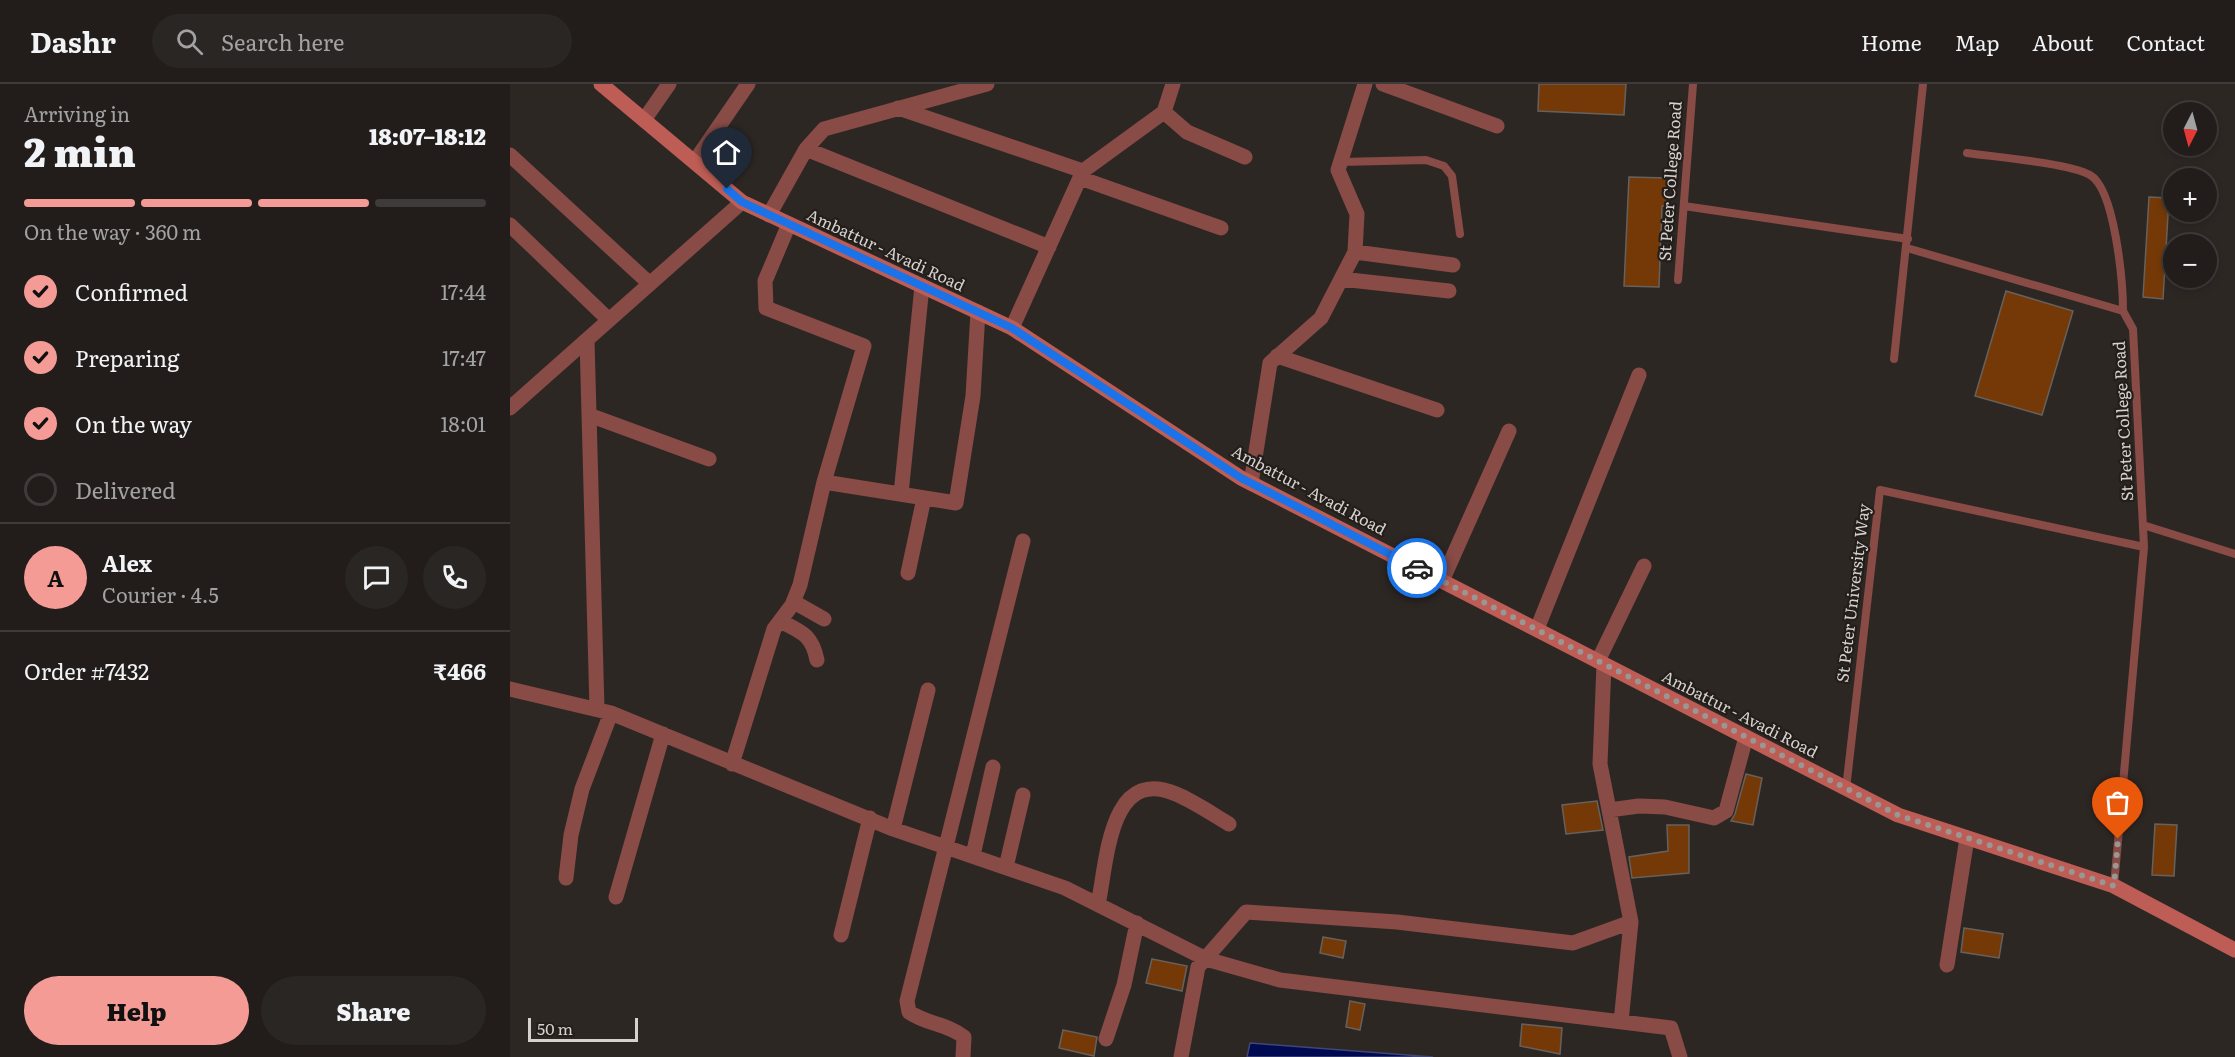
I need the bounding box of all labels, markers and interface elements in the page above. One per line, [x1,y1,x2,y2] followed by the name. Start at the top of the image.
[152,14,572,68] search box
[30,20,116,62] text: Dashr
[173,25,206,58] icon: search
[221,25,344,58] text: Search here
[1861,26,1922,57] text: Home
[1955,26,1999,57] text: Map
[2032,26,2094,57] text: About
[2127,26,2205,57] text: Contact
[24,98,130,128] text: Arriving in
[1651,100,1687,262] street label: St Peter College Road
[2163,102,2217,156] north arrow
[2163,102,2217,288] map controls
[369,119,486,152] text: 18:07–18:12
[24,121,136,179] text: 2 min
[701,127,752,189] pin
[710,136,743,169] icon: home
[2163,168,2217,222] button: +
[803,202,970,296] street label: Ambattur - Avadi Road
[24,216,201,246] text: On the way · 360 m
[2163,234,2217,288] button: −
[24,275,57,308] icon: check
[75,275,188,308] text: Confirmed
[440,276,486,306] text: 17:44
[2106,340,2138,502] street label: St Peter College Road
[24,341,57,374] icon: check
[75,341,179,374] text: Preparing
[442,342,486,372] text: 17:47
[24,407,57,440] icon: check
[75,407,192,440] text: On the way
[440,408,486,438] text: 18:01
[1228,438,1391,540] street label: Ambattur - Avadi Road
[75,473,176,506] text: Delivered
[1829,501,1875,684] street label: St Peter University Way
[1387,538,1447,598] courier
[102,546,152,579] text: Alex
[345,546,408,609] button: chat
[423,546,486,609] button: phone
[1401,552,1434,585] icon: car
[47,561,64,594] text: A
[102,579,219,609] text: Courier · 4.5
[24,654,149,687] text: Order #7432
[434,654,486,687] text: ₹466
[1658,663,1823,763] street label: Ambattur - Avadi Road
[2092,777,2143,839] pin
[2101,786,2134,819] icon: bag
[24,976,249,1045] button: Help
[261,976,486,1045] button: Share
[528,1015,638,1042] scale bar
[537,1016,573,1040] text: 50 m

